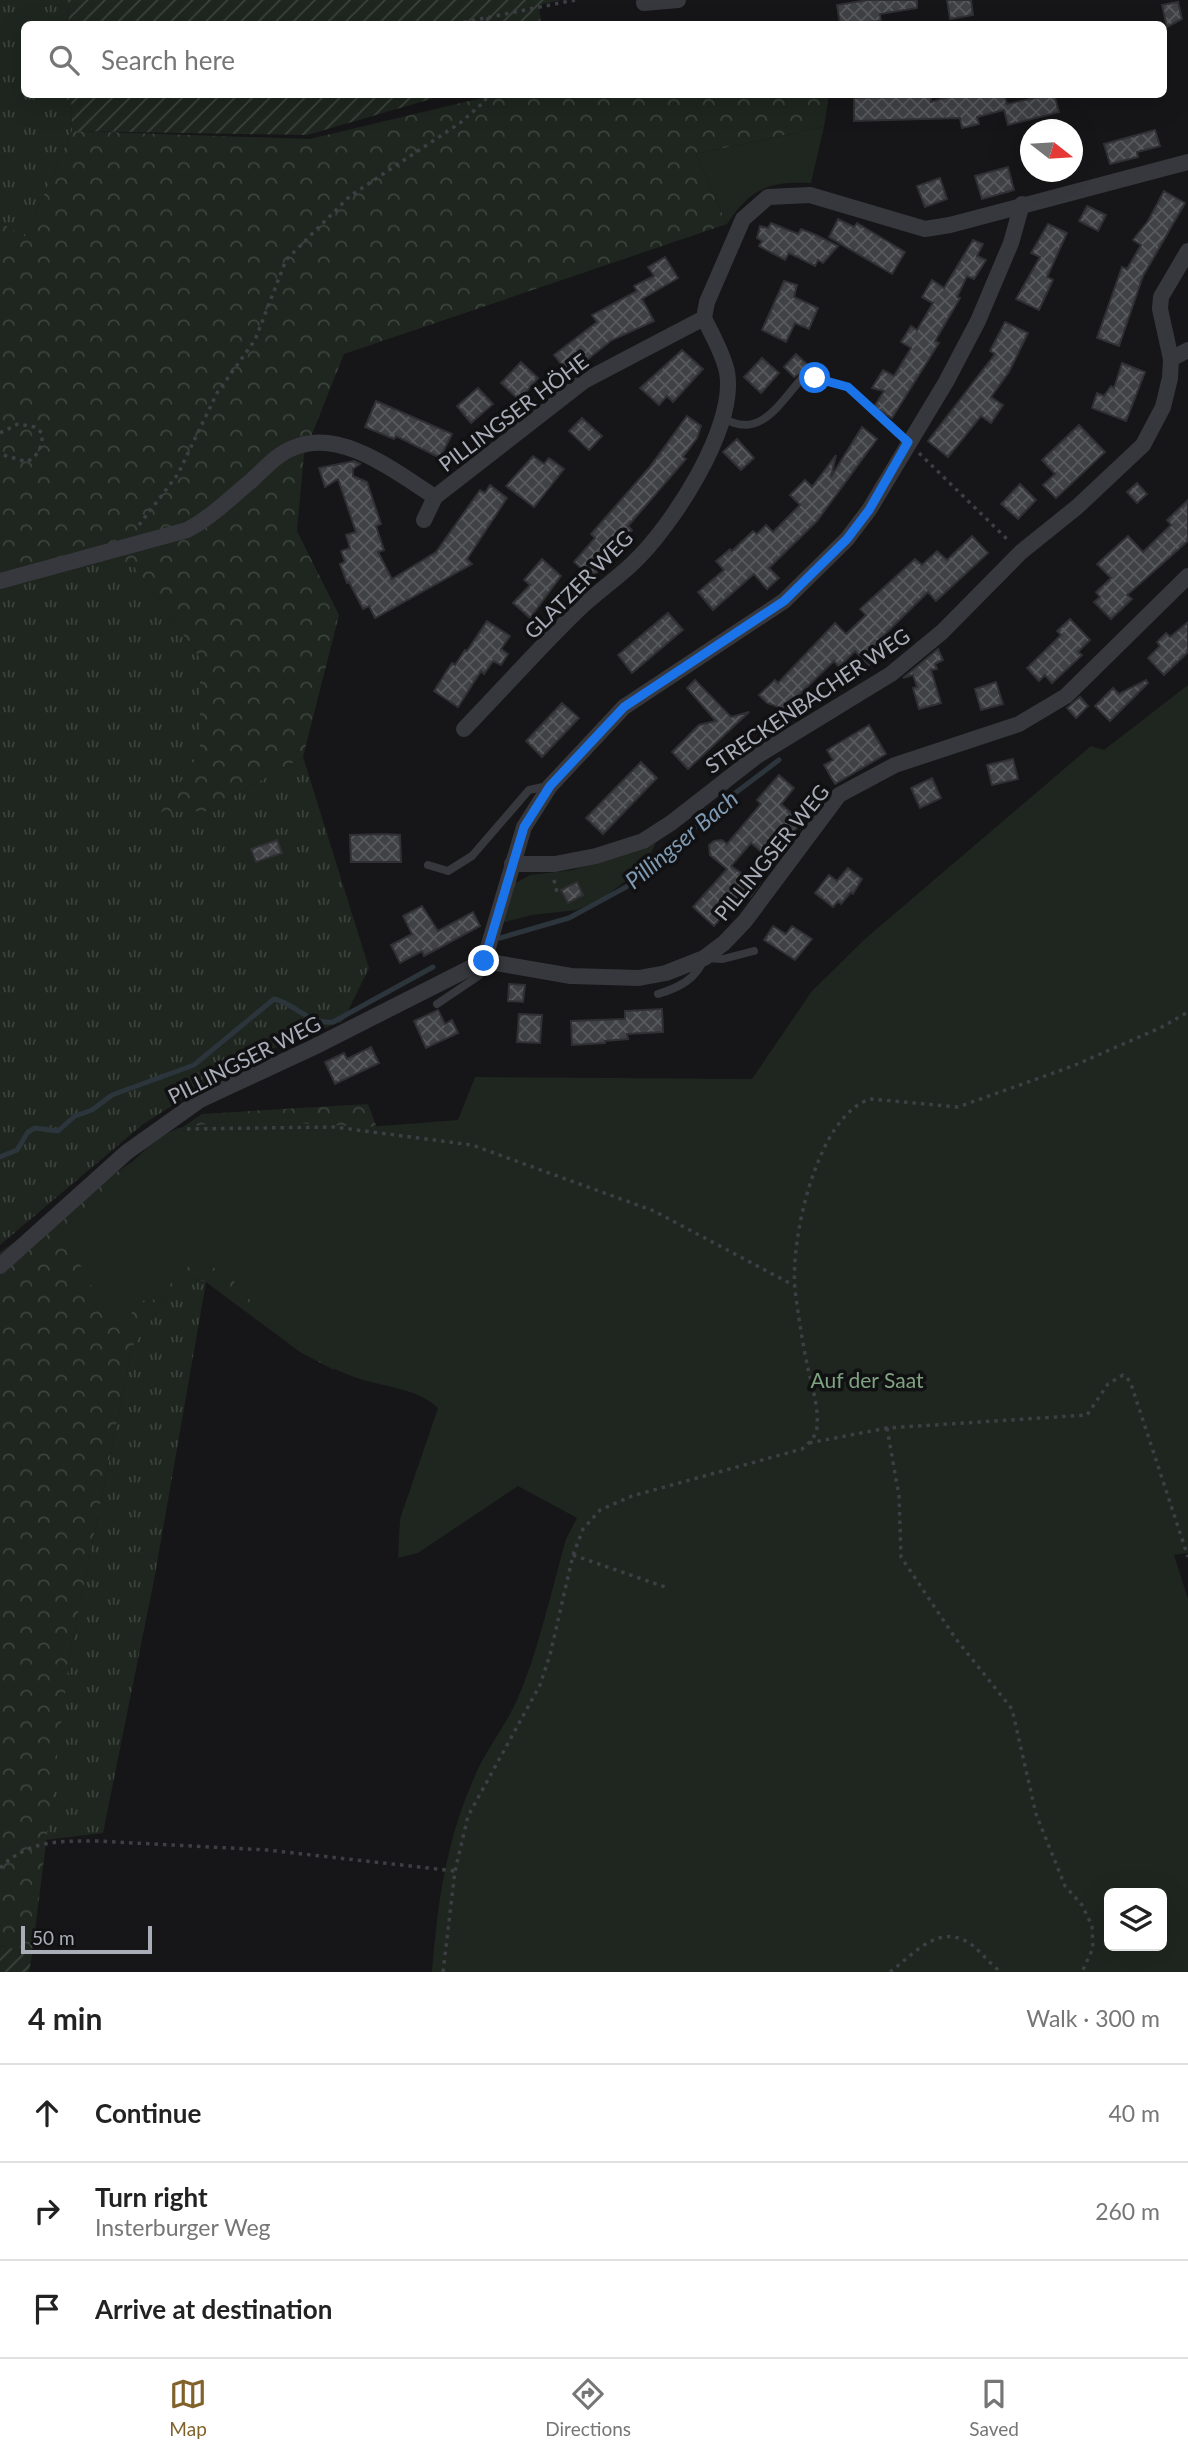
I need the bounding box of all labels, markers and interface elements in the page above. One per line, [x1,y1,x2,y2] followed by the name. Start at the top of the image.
[21,21,1167,98] search box
[45,41,83,79] icon: search
[101,44,235,76] text: Search here
[1020,119,1083,182] north arrow
[433,348,593,476] street label: PILLINGSER HÖHE
[799,362,830,393] route start
[519,525,637,643] street label: GLATZER WEG
[700,622,914,778] street label: STRECKENBACHER WEG
[708,779,834,925] street label: PILLINGSER WEG
[619,784,743,894] water label: Pillingser Bach
[468,945,499,976] route end
[163,1010,325,1108] street label: PILLINGSER WEG
[811,1367,924,1392] park label: Auf der Saat
[1104,1888,1167,1951] map controls
[1104,1888,1167,1951] button: layers
[21,1923,152,1955] scale bar
[32,1926,75,1949] text: 50 m
[28,2000,102,2036] text: 4 min
[1026,2004,1160,2032] text: Walk · 300 m
[28,2094,66,2132] icon: ahead
[95,2097,201,2129] text: Continue
[1109,2099,1160,2127] text: 40 m
[95,2181,208,2213] text: Turn right
[28,2192,66,2230] icon: right
[1095,2197,1160,2225] text: 260 m
[95,2213,271,2241] text: Insterburger Weg
[28,2290,66,2328] icon: arrive
[95,2293,332,2325] text: Arrive at destination
[169,2375,207,2440] tab: Map
[545,2375,631,2440] tab: Directions
[969,2375,1019,2440] tab: Saved

